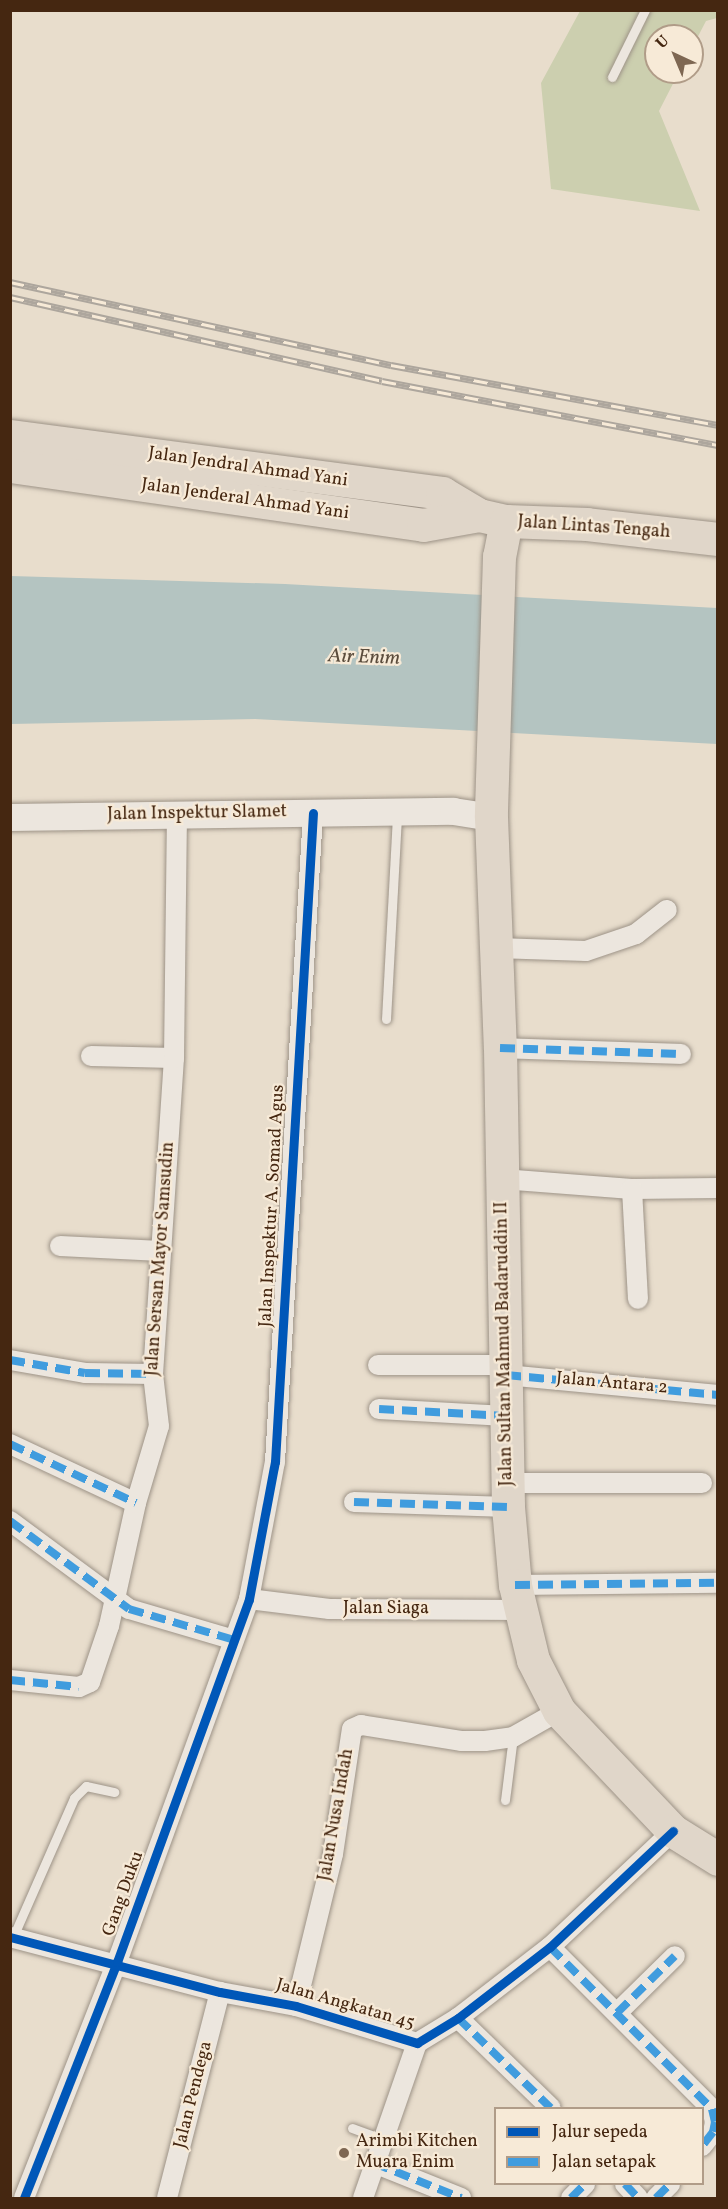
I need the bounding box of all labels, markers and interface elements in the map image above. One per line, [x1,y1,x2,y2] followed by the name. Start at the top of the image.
[644,24,704,84] north arrow
[651,31,674,54] text: U
[147,443,349,493] street label: Jalan Jendral Ahmad Yani
[139,475,351,525] street label: Jalan Jenderal Ahmad Yani
[517,512,671,544] street label: Jalan Lintas Tengah
[328,645,400,671] water label: Air Enim
[107,802,287,826] street label: Jalan Inspektur Slamet
[256,1084,290,1328] street label: Jalan Inspektur A. Somad Agus
[142,1141,180,1377] street label: Jalan Sersan Mayor Samsudin
[492,1201,518,1487] street label: Jalan Sultan Mahmud Badaruddin II
[555,1368,669,1400] street label: Jalan Antara 2
[343,1598,429,1620] street label: Jalan Siaga
[315,1747,359,1883] street label: Jalan Nusa Indah
[99,1849,149,1939] street label: Gang Duku
[273,1975,417,2035] street label: Jalan Angkatan 45
[170,2039,218,2151] street label: Jalan Pendega
[494,2107,704,2185] legend
[552,2120,648,2145] text: Jalur sepeda
[356,2132,478,2174] place label: Arimbi Kitchen Muara Enim
[337,2146,351,2160] marker: Arimbi Kitchen Muara Enim
[552,2150,656,2175] text: Jalan setapak

